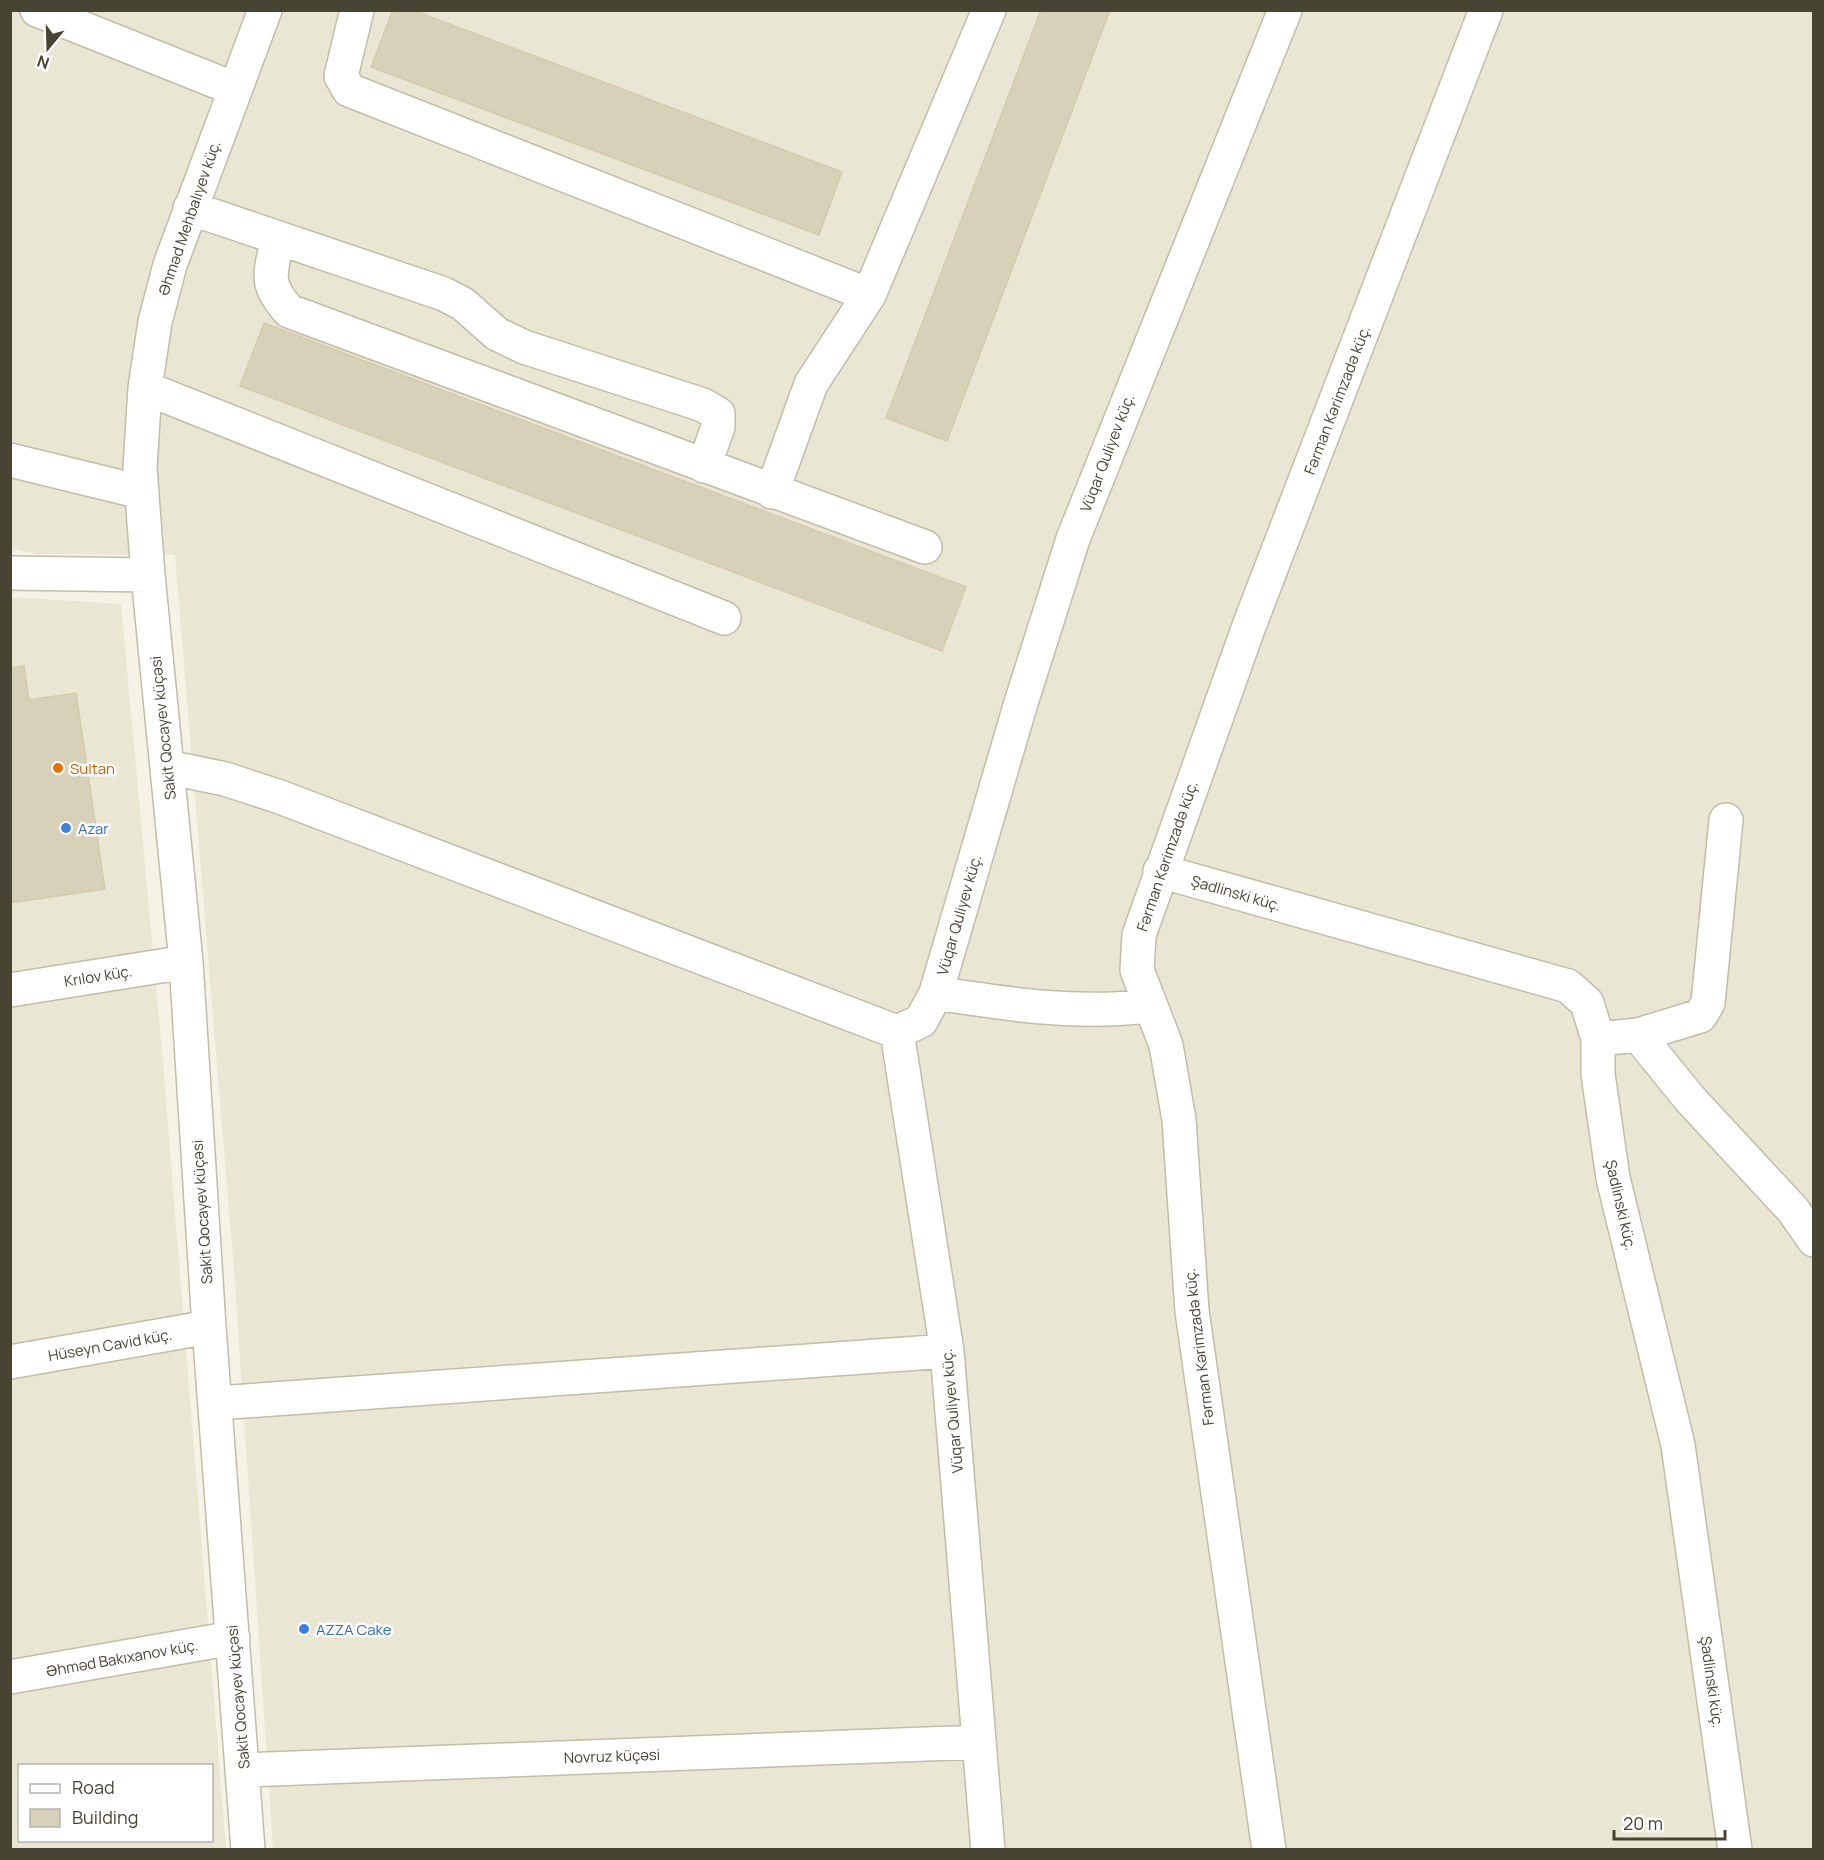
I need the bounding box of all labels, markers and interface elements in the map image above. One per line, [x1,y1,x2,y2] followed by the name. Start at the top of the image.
[18,18,78,78] north arrow
[34,50,52,74] text: N
[153,138,225,298] street label: Əhməd Mehbalıyev küç.
[1299,323,1375,477] street label: Fərman Kərimzadə küç.
[1075,391,1139,515] street label: Vüqar Quliyev küç.
[145,655,181,801] street label: Sakit Qocayev küçəsi
[70,758,115,779] place label: Sultan
[51,761,65,775] marker: Sultan
[1131,778,1203,934] street label: Fərman Kərimzadə küç.
[78,818,109,839] place label: Azar
[59,821,73,835] marker: Azar
[932,852,986,978] street label: Vüqar Quliyev küç.
[1189,870,1283,916] street label: Şadlinski küç.
[62,960,134,992] street label: Krılov küç.
[186,1139,218,1285] street label: Sakit Qocayev küçəsi
[1600,1158,1642,1252] street label: Şadlinski küç.
[1179,1267,1219,1427] street label: Fərman Kərimzadə küç.
[46,1324,174,1366] street label: Hüseyn Cavid küç.
[936,1348,968,1474] street label: Vüqar Quliyev küç.
[316,1619,392,1640] place label: AZZA Cake
[297,1622,311,1636] marker: AZZA Cake
[221,1624,255,1770] street label: Sakit Qocayev küçəsi
[44,1634,200,1682] street label: Əhməd Bakıxanov küç.
[1695,1635,1729,1729] street label: Şadlinski küç.
[564,1744,660,1768] street label: Novruz küçəsi
[18,1764,213,1842] legend
[72,1775,115,1799] text: Road
[1614,1803,1725,1841] scale bar
[72,1805,138,1829] text: Building
[1623,1811,1663,1835] text: 20 m

